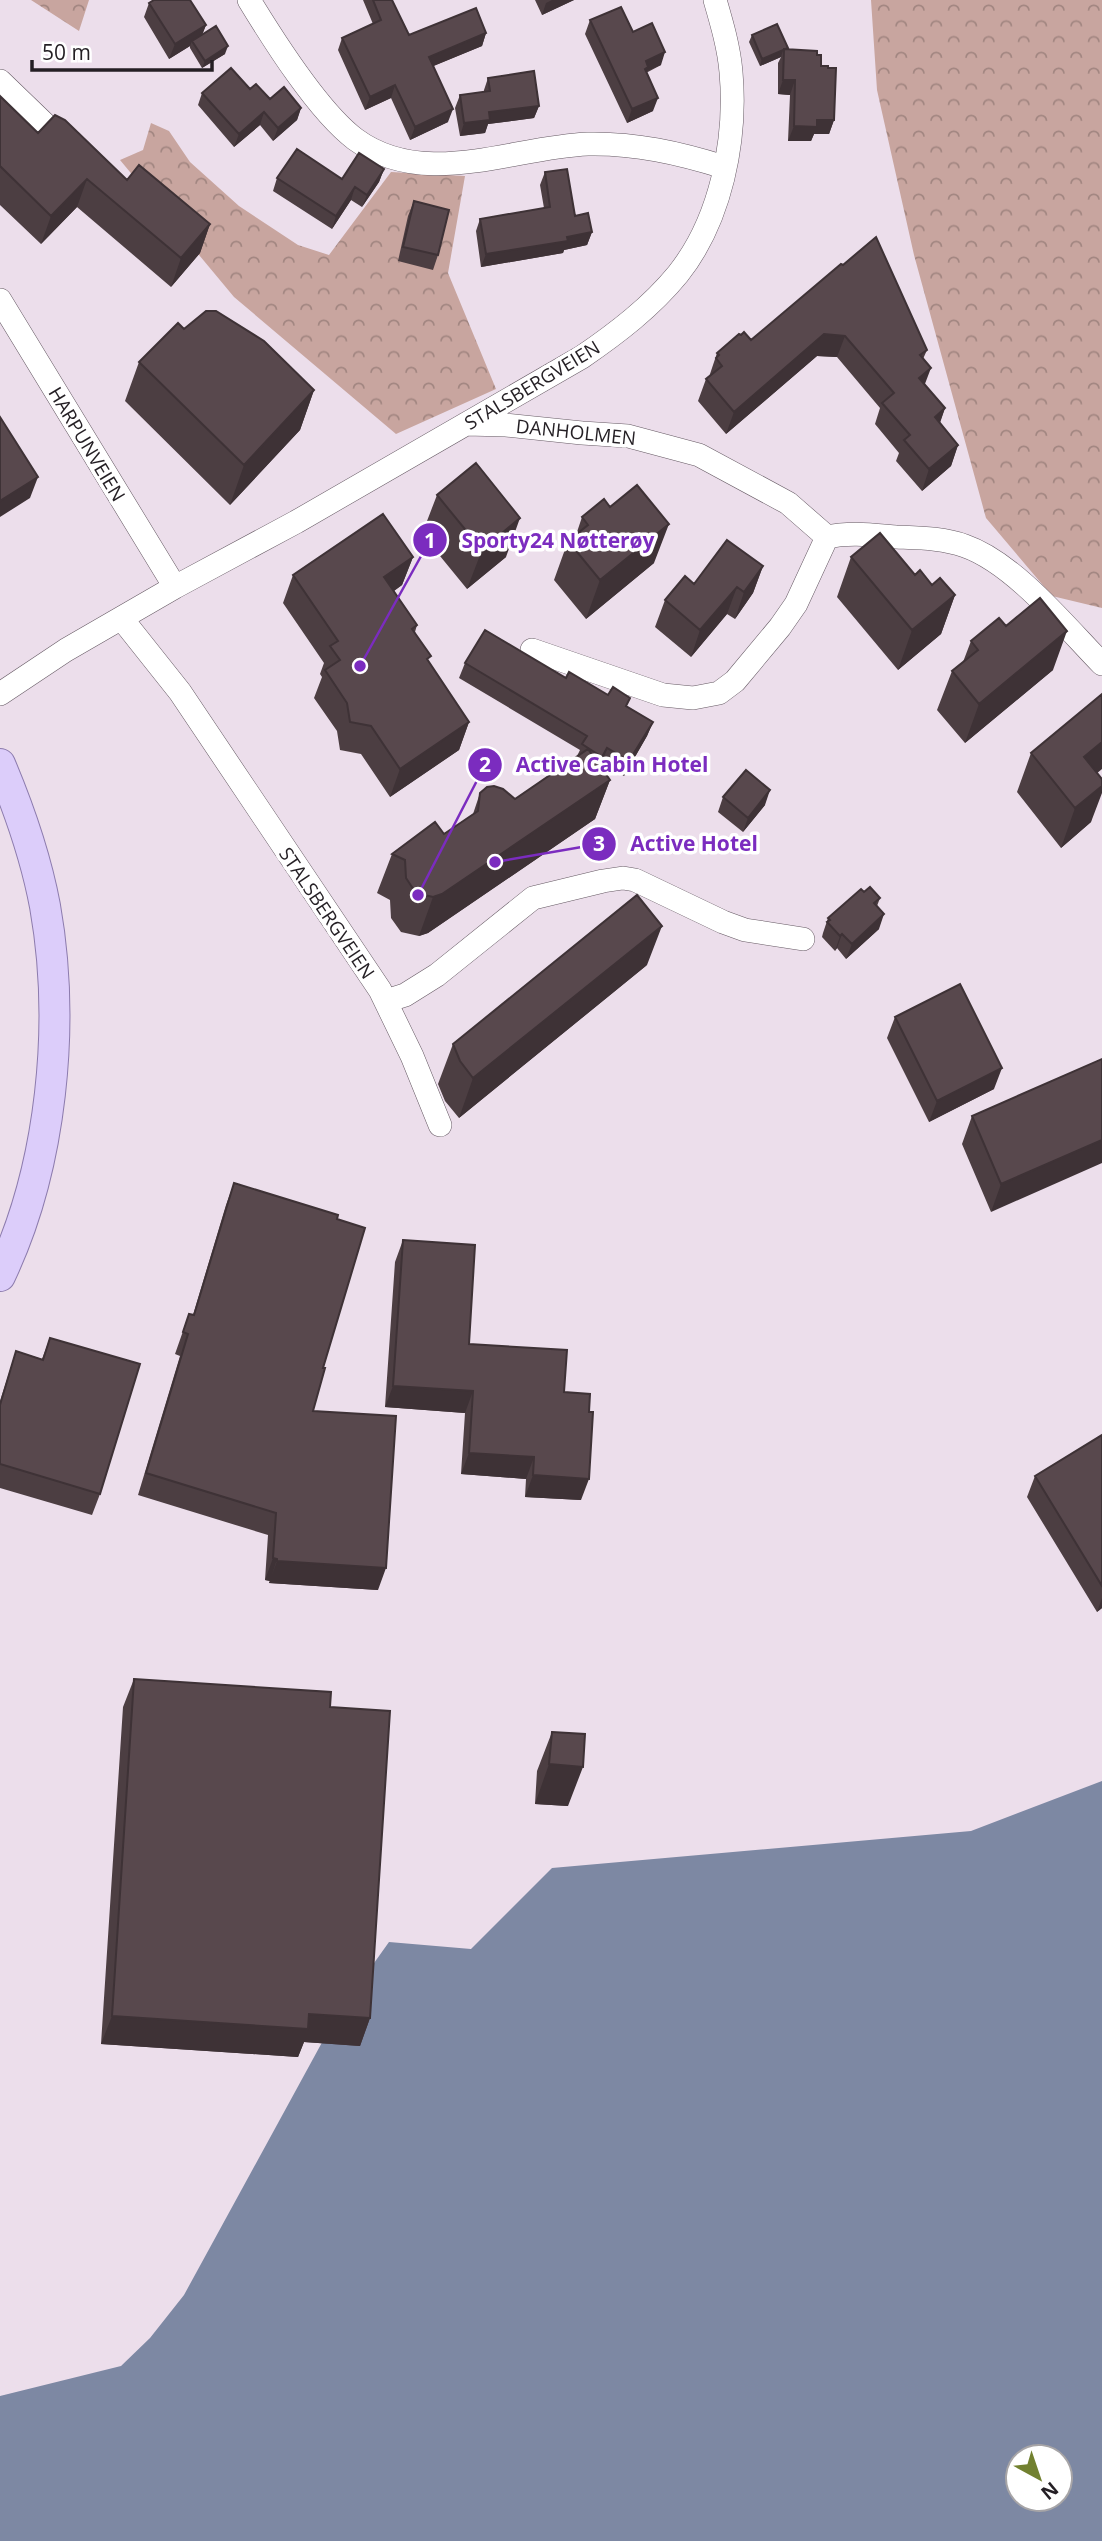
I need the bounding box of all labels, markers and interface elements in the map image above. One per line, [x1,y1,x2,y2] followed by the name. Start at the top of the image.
[32,28,212,72] scale bar
[42,38,91,66] text: 50 m
[459,334,605,436] street label: STALSBERGVEIEN
[43,382,131,506] street label: HARPUNVEIEN
[515,413,637,451] street label: DANHOLMEN
[412,519,668,561] callout: Sporty24 Nøtterøy
[424,526,436,554] text: 1
[461,526,655,554] text: Sporty24 Nøtterøy
[467,744,723,786] callout: Active Cabin Hotel
[479,750,491,778] text: 2
[516,750,708,778] text: Active Cabin Hotel
[581,823,772,865] callout: Active Hotel
[593,829,605,857] text: 3
[630,829,758,857] text: Active Hotel
[273,842,381,984] street label: STALSBERGVEIEN
[1004,2443,1074,2513] north arrow
[1036,2476,1064,2506] text: N

